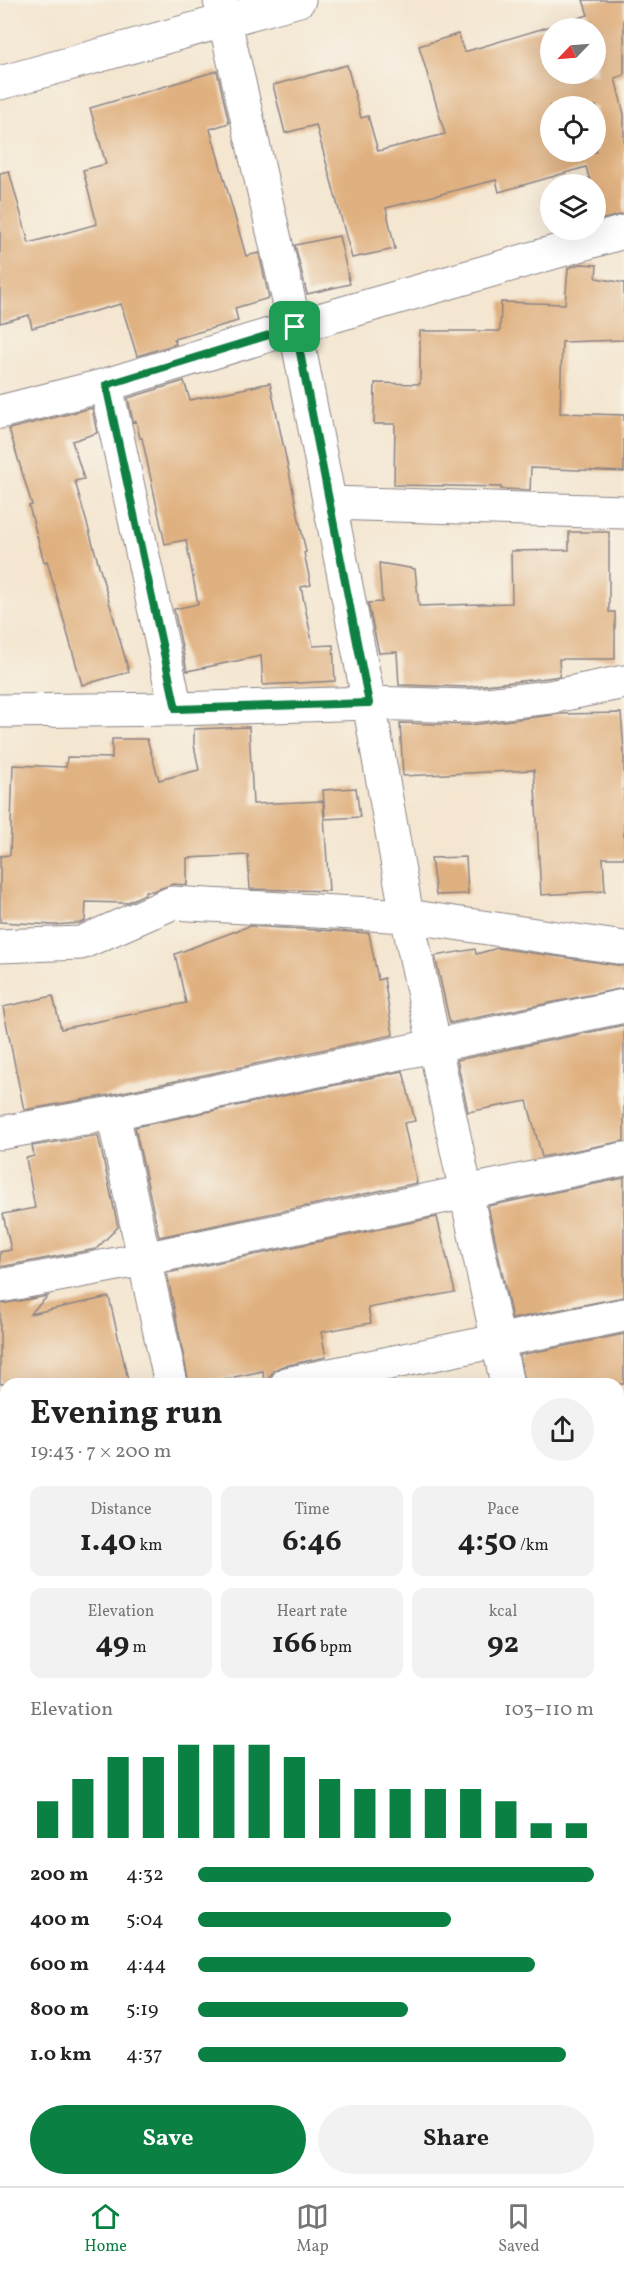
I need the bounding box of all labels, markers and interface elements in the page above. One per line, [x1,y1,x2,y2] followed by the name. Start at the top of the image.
[540,18,606,84] north arrow
[540,18,606,240] map controls
[540,96,606,162] button: locate
[540,174,606,240] button: layers
[269,301,320,352] pin
[278,310,311,343] icon: arrive
[30,1392,223,1438] text: Evening run
[531,1398,594,1461] button: share
[30,1438,172,1466] text: 19:43 · 7 × 200 m
[90,1499,152,1521] text: Distance
[294,1499,330,1521] text: Time
[487,1499,519,1521] text: Pace
[80,1521,136,1563] text: 1.40
[282,1521,342,1563] text: 6:46
[457,1521,517,1563] text: 4:50
[136,1535,162,1557] text: km
[517,1535,549,1557] text: /km
[88,1601,154,1623] text: Elevation
[277,1601,347,1623] text: Heart rate
[489,1601,517,1623] text: kcal
[95,1623,129,1665] text: 49
[272,1623,317,1665] text: 166
[487,1623,519,1665] text: 92
[129,1637,147,1659] text: m
[317,1637,352,1659] text: bpm
[30,1696,113,1724] text: Elevation
[504,1696,594,1724] text: 103–110 m
[30,1861,88,1889] text: 200 m
[126,1861,164,1889] text: 4:32
[30,1906,90,1934] text: 400 m
[126,1906,164,1934] text: 5:04
[30,1951,89,1979] text: 600 m
[126,1951,167,1979] text: 4:44
[30,1996,89,2024] text: 800 m
[126,1996,158,2024] text: 5:19
[30,2041,92,2069] text: 1.0 km
[126,2041,163,2069] text: 4:37
[30,2105,306,2174] button: Save
[318,2105,594,2174] button: Share
[85,2200,127,2258] tab: Home
[296,2200,329,2258] tab: Map
[498,2200,539,2258] tab: Saved

